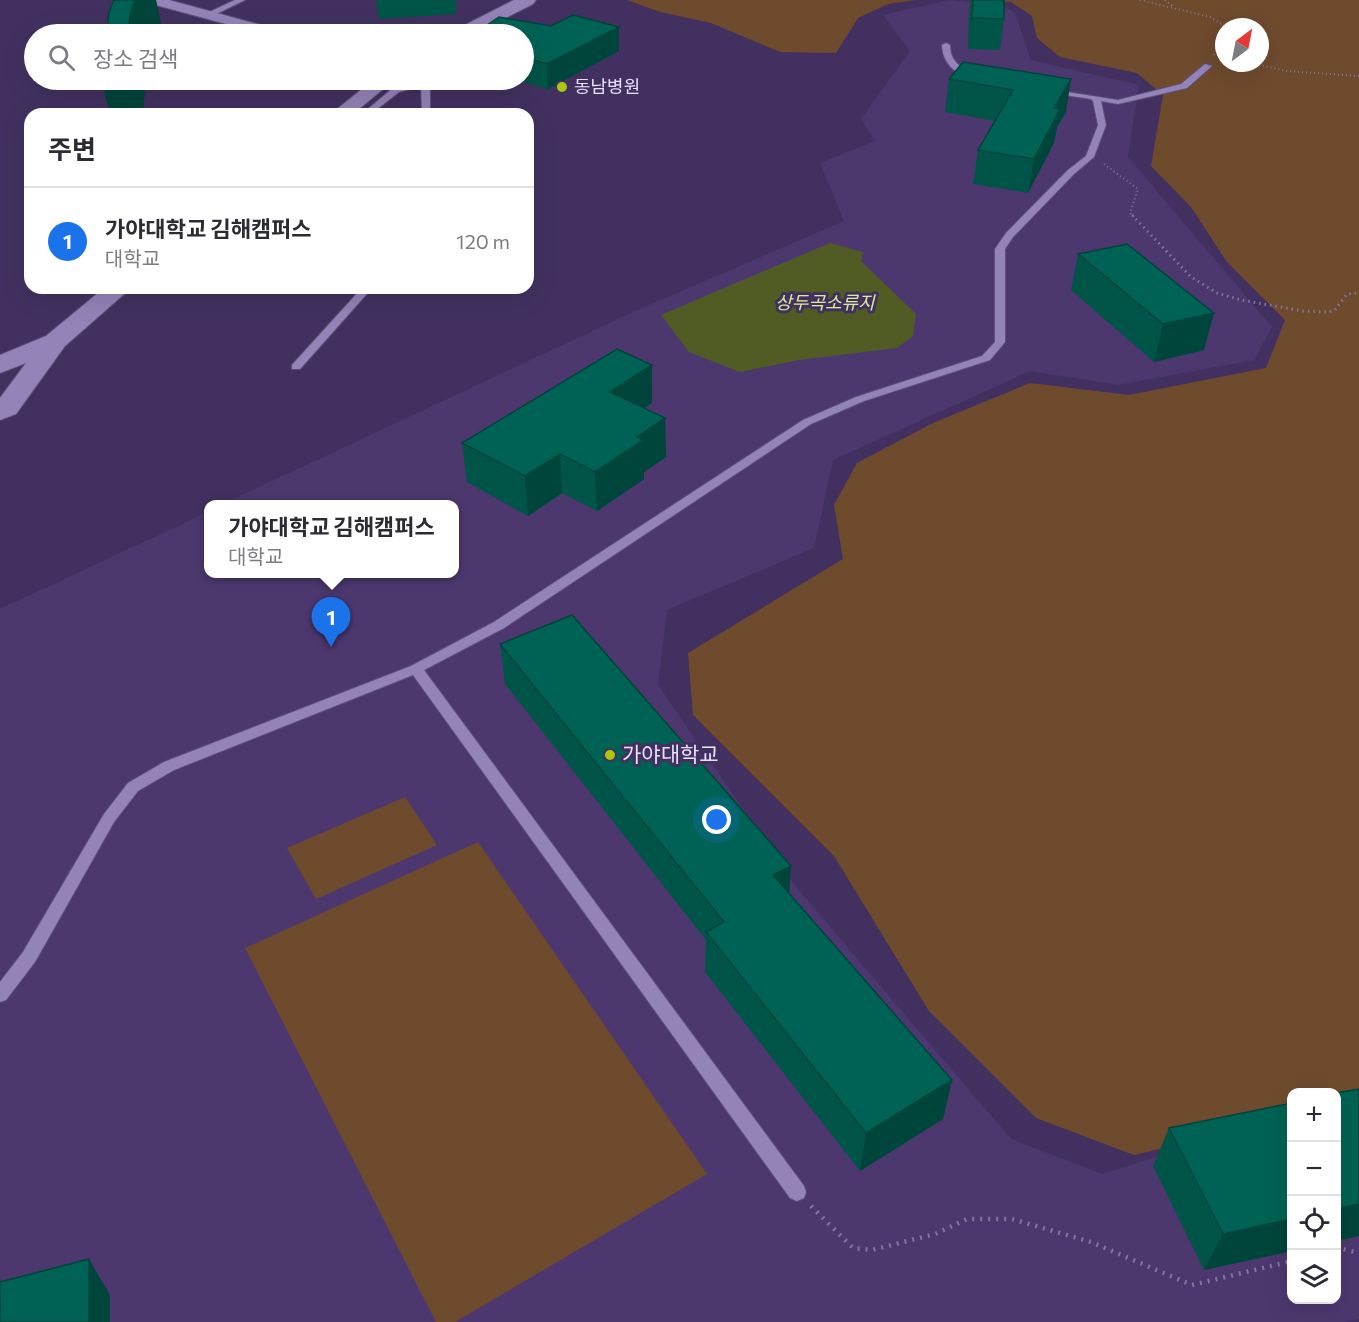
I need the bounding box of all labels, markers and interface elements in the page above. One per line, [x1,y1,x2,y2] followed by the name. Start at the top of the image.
[1215,18,1269,72] north arrow
[24,24,534,90] search box
[45,41,78,74] icon: search
[93,45,178,72] text: 장소 검색
[574,75,640,97] place label: 동남병원
[555,80,569,94] marker: 동남병원
[48,133,96,164] text: 주변
[105,215,312,242] text: 가야대학교 김해캠퍼스
[63,229,72,253] text: 1
[456,229,510,253] text: 120 m
[105,246,160,270] text: 대학교
[775,291,876,313] water label: 상두곡소류지
[204,500,459,578] popup
[228,513,435,540] text: 가야대학교 김해캠퍼스
[228,544,283,568] text: 대학교
[312,598,350,647] pin: 1
[622,741,719,766] place label: 가야대학교
[603,748,617,762] marker: 가야대학교
[702,805,731,834] your location
[1287,1088,1341,1304] map controls
[1287,1088,1341,1142] button: +
[1287,1142,1341,1196] button: −
[1287,1196,1341,1250] button: locate
[1287,1250,1341,1304] button: layers

